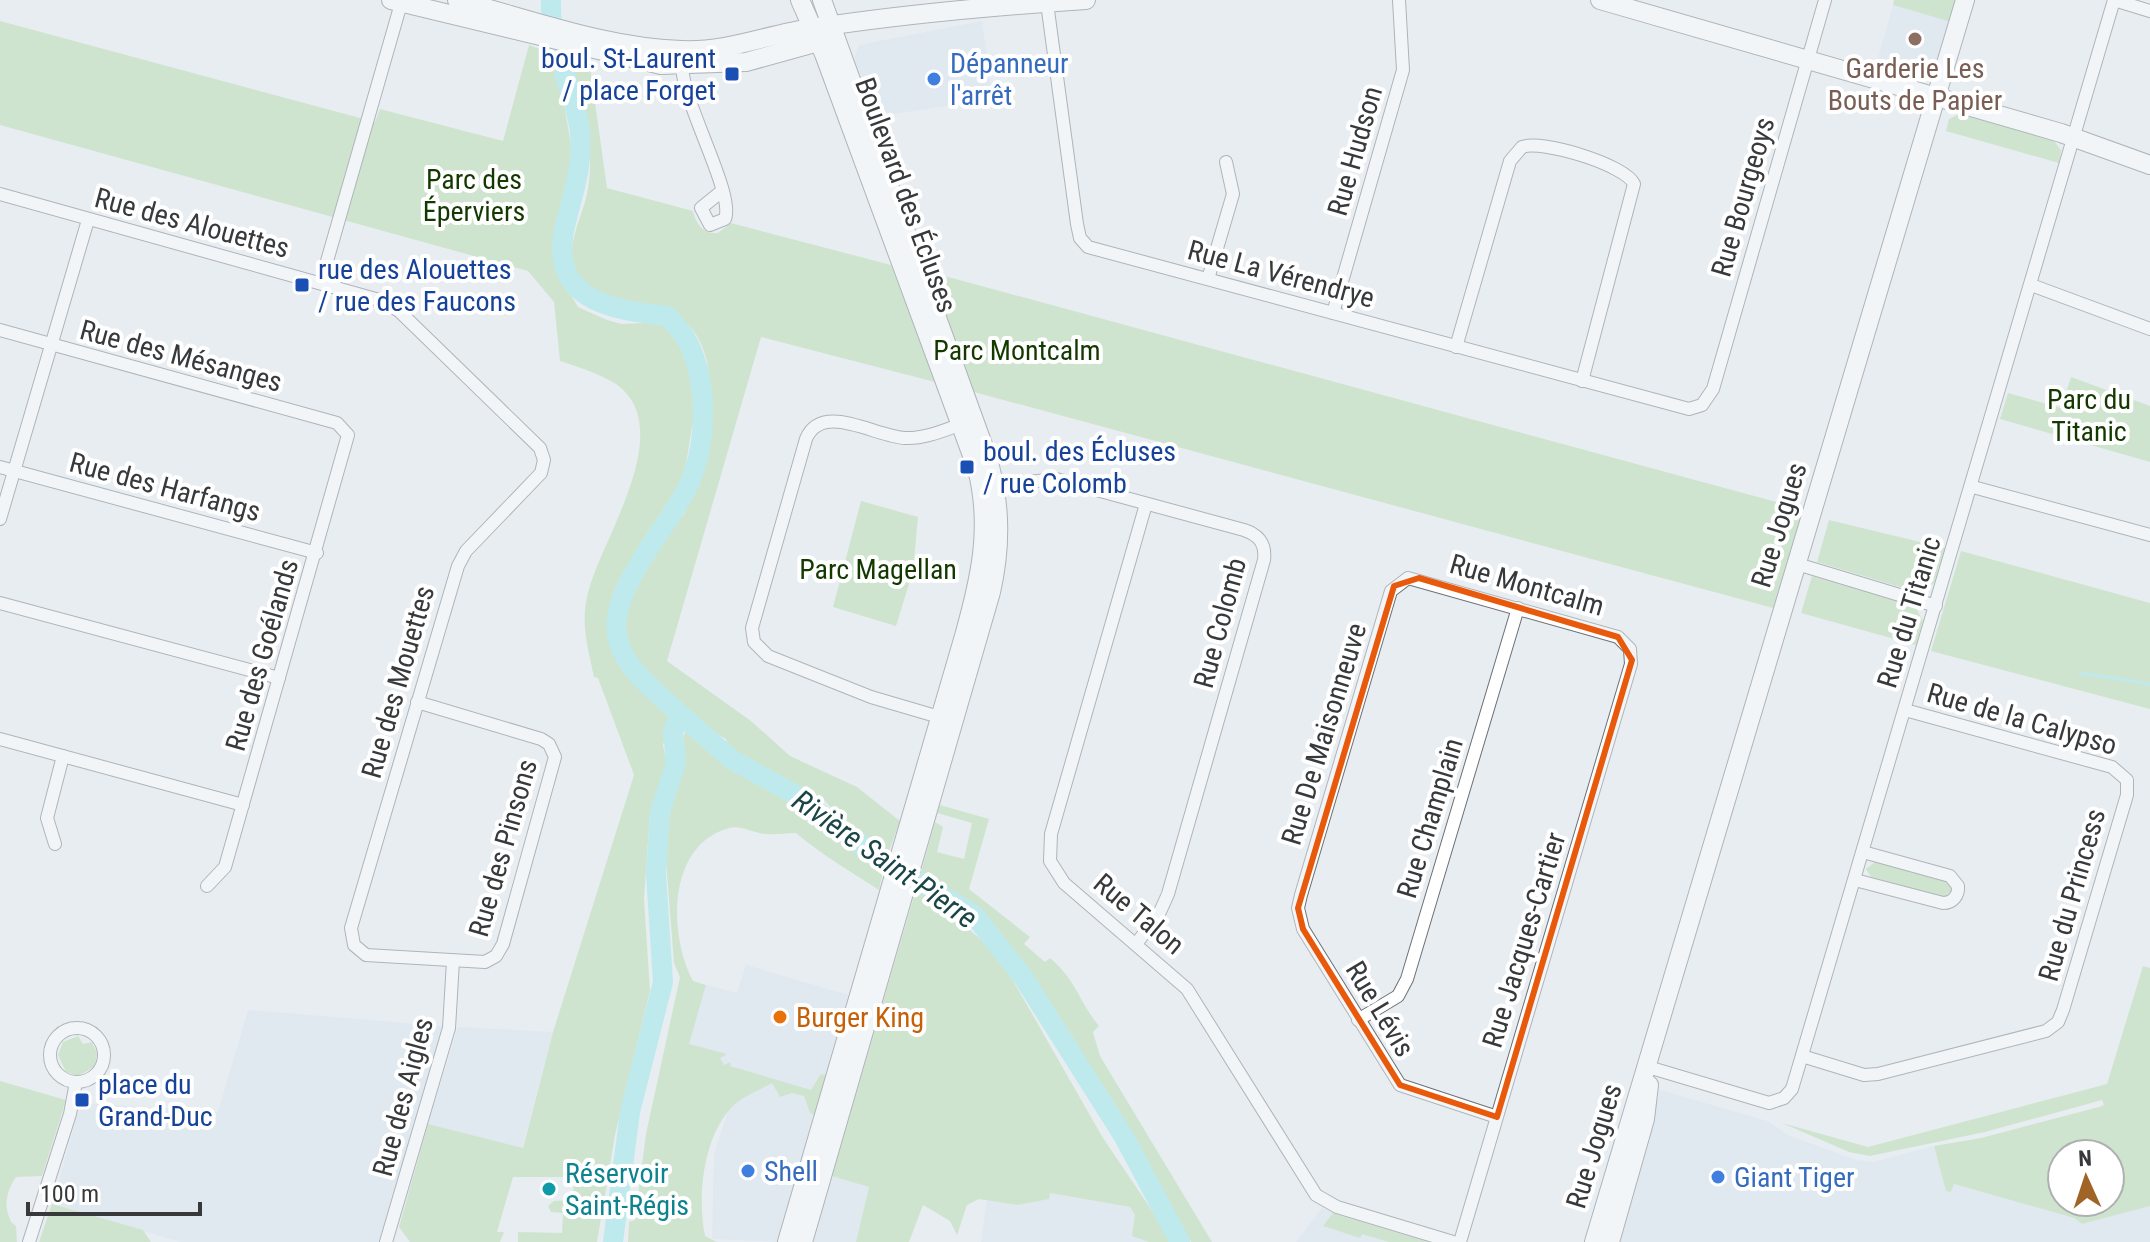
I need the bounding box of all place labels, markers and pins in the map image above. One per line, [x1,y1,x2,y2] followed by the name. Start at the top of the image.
[1906,30,1924,48] marker: Garderie Les Bouts de Papier
[541,42,716,107] place label: boul. St-Laurent / place Forget
[950,47,1069,112] place label: Dépanneur l'arrêt
[1828,52,2002,117] place label: Garderie Les Bouts de Papier
[723,65,741,83] marker: boul. St-Laurent / place Forget
[925,70,943,88] marker: Dépanneur l'arrêt
[318,253,516,318] place label: rue des Alouettes / rue des Faucons
[293,276,311,294] marker: rue des Alouettes / rue des Faucons
[983,435,1176,500] place label: boul. des Écluses / rue Colomb
[958,458,976,476] marker: boul. des Écluses / rue Colomb
[796,1001,924,1034] place label: Burger King
[771,1008,789,1026] marker: Burger King
[98,1068,213,1133] place label: place du Grand-Duc
[73,1091,91,1109] marker: place du Grand-Duc
[764,1155,818,1188] place label: Shell
[565,1157,689,1222] place label: Réservoir Saint-Régis
[1734,1161,1855,1194] place label: Giant Tiger
[739,1162,757,1180] marker: Shell
[1709,1168,1727,1186] marker: Giant Tiger
[540,1180,558,1198] marker: Réservoir Saint-Régis

